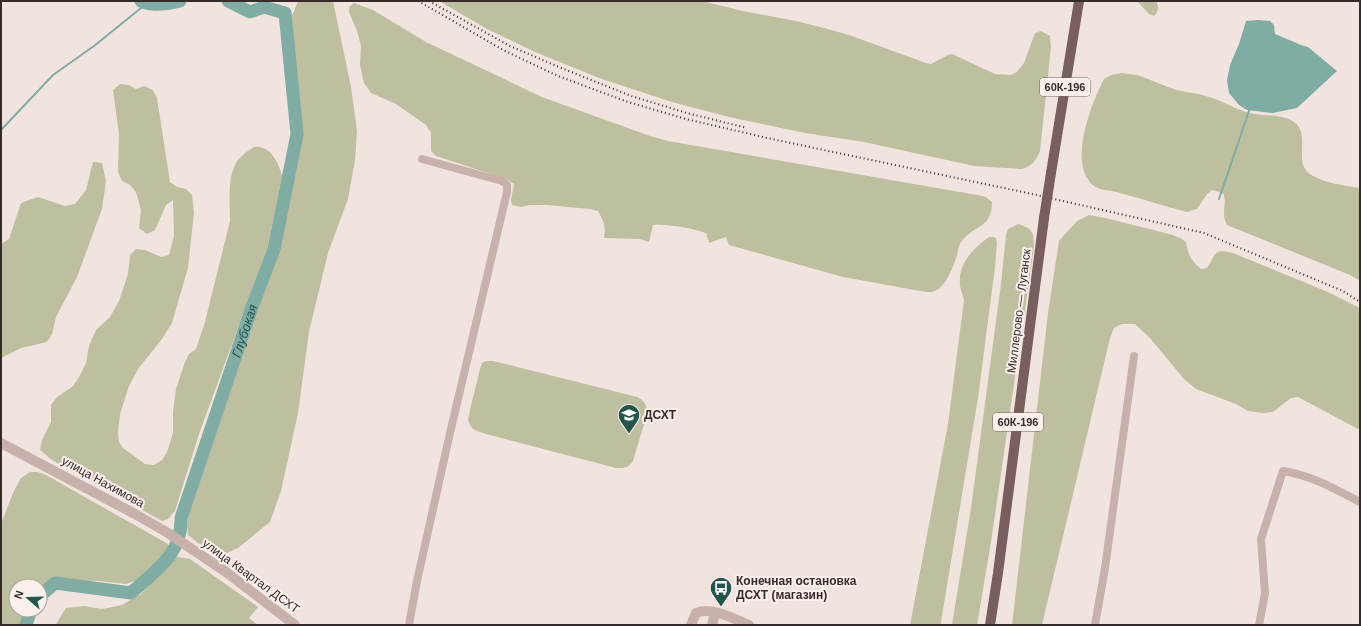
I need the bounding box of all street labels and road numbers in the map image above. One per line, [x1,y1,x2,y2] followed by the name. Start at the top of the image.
[1040,78,1090,96] road number: 60К-196
[1004,247,1034,374] street label: Миллерово — Луганск
[993,413,1043,431] road number: 60К-196
[59,454,147,511] street label: улица Нахимова
[200,536,303,616] street label: улица Квартал ДСХТ

